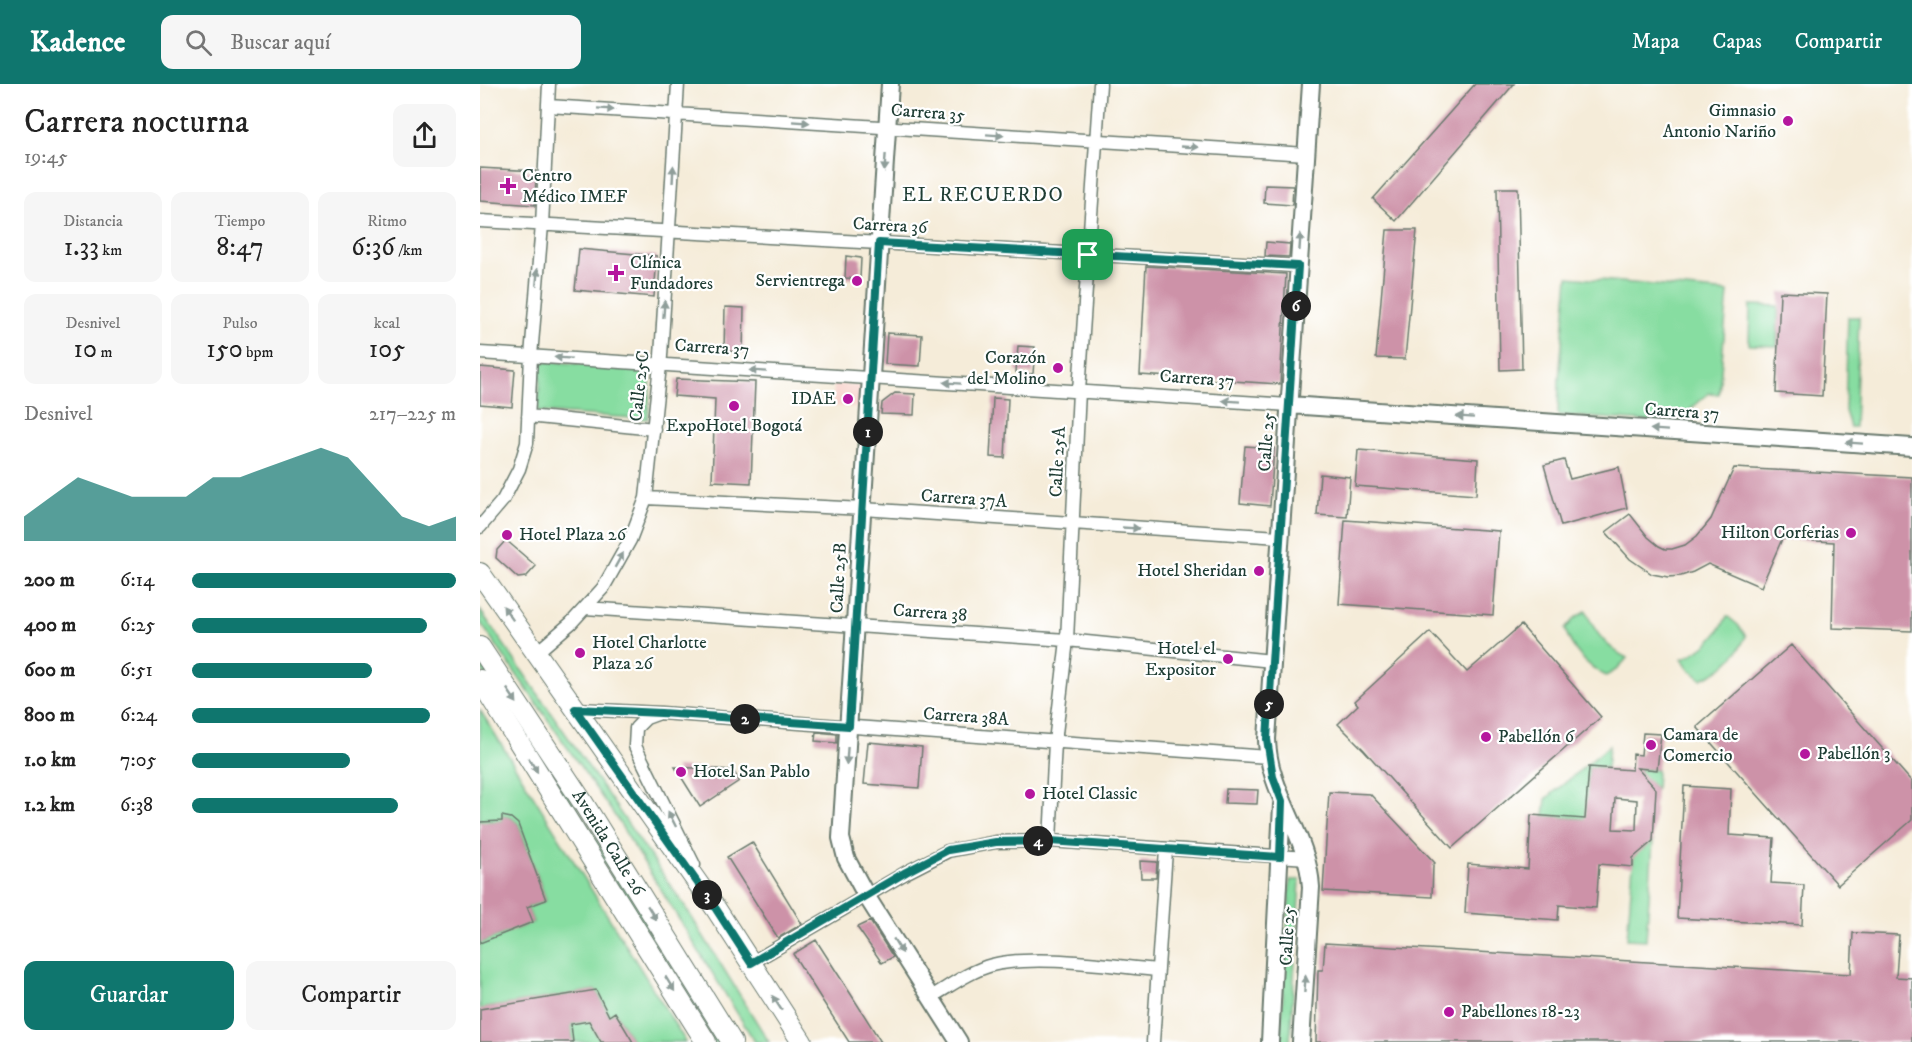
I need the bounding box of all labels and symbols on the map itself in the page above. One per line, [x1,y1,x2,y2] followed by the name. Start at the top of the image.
[890,99,966,127] street label: Carrera 35
[1663,100,1776,143] place label: Gimnasio Antonio Nariño
[597,105,616,114] one-way arrow
[1781,114,1795,128] marker: Gimnasio Antonio Nariño
[791,118,810,127] one-way arrow
[986,130,1005,140] one-way arrow
[1180,142,1199,151] one-way arrow
[880,154,890,173] one-way arrow
[668,164,678,183] one-way arrow
[522,165,627,208] place label: Centro Médico IMEF
[499,177,517,195] marker: Centro Médico IMEF
[902,183,1064,208] district label: EL RECUERDO
[852,213,929,239] street label: Carrera 36
[1062,229,1113,280] pin
[1295,232,1305,251] one-way arrow
[630,252,713,295] place label: Clínica Fundadores
[607,264,625,282] marker: Clínica Fundadores
[532,268,542,287] one-way arrow
[756,270,845,292] place label: Servientrega
[850,274,864,288] marker: Servientrega
[1281,291,1311,321] pin: 6
[660,299,669,318] one-way arrow
[674,334,750,362] street label: Carrera 37
[967,347,1047,390] place label: Corazón del Molino
[625,349,655,423] street label: Calle 25C
[554,354,573,363] one-way arrow
[1051,361,1065,375] marker: Corazón del Molino
[1159,365,1235,393] street label: Carrera 37
[748,366,767,375] one-way arrow
[943,378,962,388] one-way arrow
[791,388,836,410] place label: IDAE
[841,392,855,406] marker: IDAE
[1221,396,1240,406] one-way arrow
[1644,398,1720,426] street label: Carrera 37
[727,399,741,413] marker: ExpoHotel Bogotá
[1254,412,1280,472] street label: Calle 25
[1455,412,1474,421] one-way arrow
[666,415,802,437] place label: ExpoHotel Bogotá
[853,417,883,447] pin: 1
[1650,425,1669,435] one-way arrow
[1045,426,1071,498] street label: Calle 25A
[1844,439,1863,448] one-way arrow
[920,485,1008,513] street label: Carrera 37A
[1721,522,1839,544] place label: Hilton Corferias
[1121,523,1140,533] one-way arrow
[519,524,627,546] place label: Hotel Plaza 26
[1844,526,1858,540] marker: Hilton Corferias
[500,528,514,542] marker: Hotel Plaza 26
[826,542,852,614] street label: Calle 25B
[614,552,624,569] one-way arrow
[1137,560,1248,582] place label: Hotel Sheridan
[1252,564,1266,578] marker: Hotel Sheridan
[892,599,968,627] street label: Carrera 38
[503,605,514,621] one-way arrow
[592,632,707,675] place label: Hotel Charlotte Plaza 26
[1145,638,1217,681] place label: Hotel el Expositor
[573,646,587,660] marker: Hotel Charlotte Plaza 26
[1221,652,1235,666] marker: Hotel el Expositor
[507,688,518,704] one-way arrow
[1254,689,1284,719] pin: 5
[922,703,1010,731] street label: Carrera 38A
[730,704,760,734] pin: 2
[1663,724,1738,767] place label: Camara de Comercio
[1498,726,1575,748] place label: Pabellón 6
[1479,730,1493,744] marker: Pabellón 6
[1644,738,1658,752] marker: Camara de Comercio
[1817,743,1890,765] place label: Pabellón 3
[842,747,851,766] one-way arrow
[1798,747,1812,761] marker: Pabellón 3
[528,757,539,773] one-way arrow
[693,761,810,783] place label: Hotel San Pablo
[674,765,688,779] marker: Hotel San Pablo
[1042,783,1138,805] place label: Hotel Classic
[567,786,650,901] street label: Avenida Calle 26
[1023,787,1037,801] marker: Hotel Classic
[667,811,676,828] one-way arrow
[1023,826,1053,856] pin: 4
[692,880,722,910] pin: 3
[646,905,657,921] one-way arrow
[1275,906,1301,966] street label: Calle 25
[892,938,903,954] one-way arrow
[1300,974,1310,993] one-way arrow
[664,976,675,992] one-way arrow
[771,995,783,1011] one-way arrow
[1461,1001,1580,1023] place label: Pabellones 18-23
[1442,1005,1456,1019] marker: Pabellones 18-23

